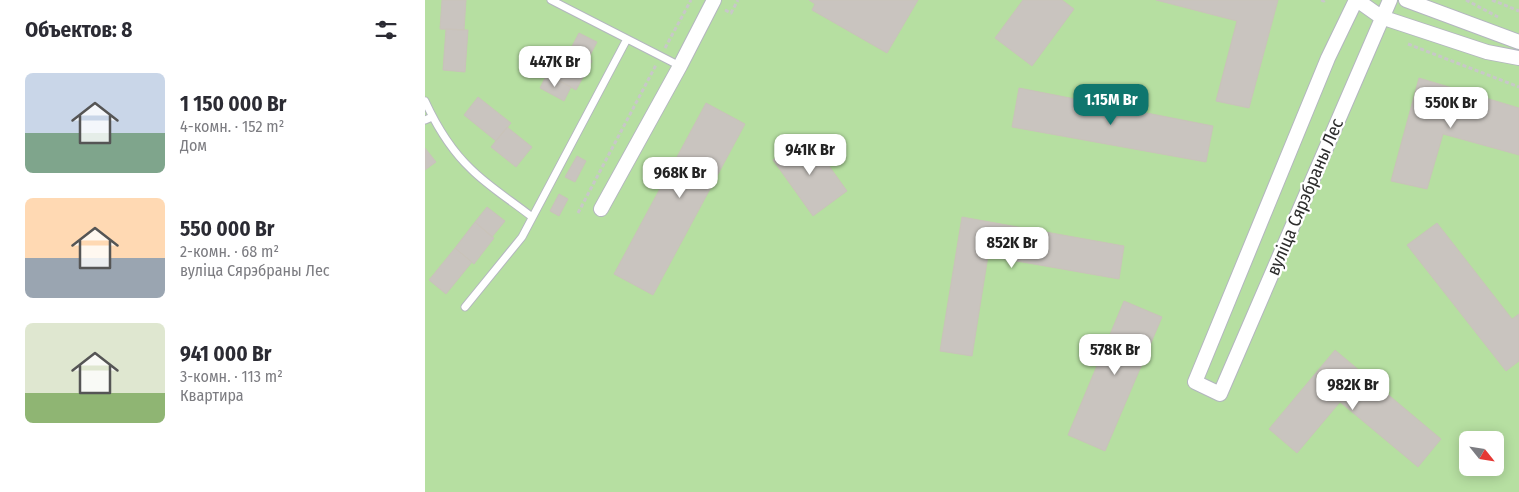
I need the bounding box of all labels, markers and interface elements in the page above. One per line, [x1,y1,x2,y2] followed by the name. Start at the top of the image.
[372,16,400,44] icon: filters
[25,17,132,43] text: Объектов: 8
[509,46,601,88] pin: 447K Br
[530,52,580,71] text: 447K Br
[1059,84,1163,126] pin: 1.15M Br
[1405,86,1497,129] pin: 550K Br
[1084,90,1138,109] text: 1.15M Br
[180,91,286,117] text: 1 150 000 Br
[65,93,125,153] icon: home
[1425,93,1477,112] text: 550K Br
[1262,115,1348,279] street label: вуліца Сярэбраны Лес
[180,117,284,136] text: 4-комн. · 152 m²
[764,134,856,176] pin: 941K Br
[180,136,207,155] text: Дом
[785,140,835,159] text: 941K Br
[634,156,726,199] pin: 968K Br
[654,163,706,182] text: 968K Br
[180,216,275,242] text: 550 000 Br
[65,218,125,278] icon: home
[966,226,1058,269] pin: 852K Br
[987,233,1037,252] text: 852K Br
[180,242,279,261] text: 2-комн. · 68 m²
[180,261,330,280] text: вуліца Сярэбраны Лес
[1069,334,1161,376] pin: 578K Br
[1090,340,1140,359] text: 578K Br
[180,341,272,367] text: 941 000 Br
[65,343,125,403] icon: home
[180,367,283,386] text: 3-комн. · 113 m²
[1307,368,1399,411] pin: 982K Br
[1327,375,1379,394] text: 982K Br
[180,386,244,405] text: Квартира
[1459,431,1504,476] north arrow
[1459,431,1504,476] map controls

